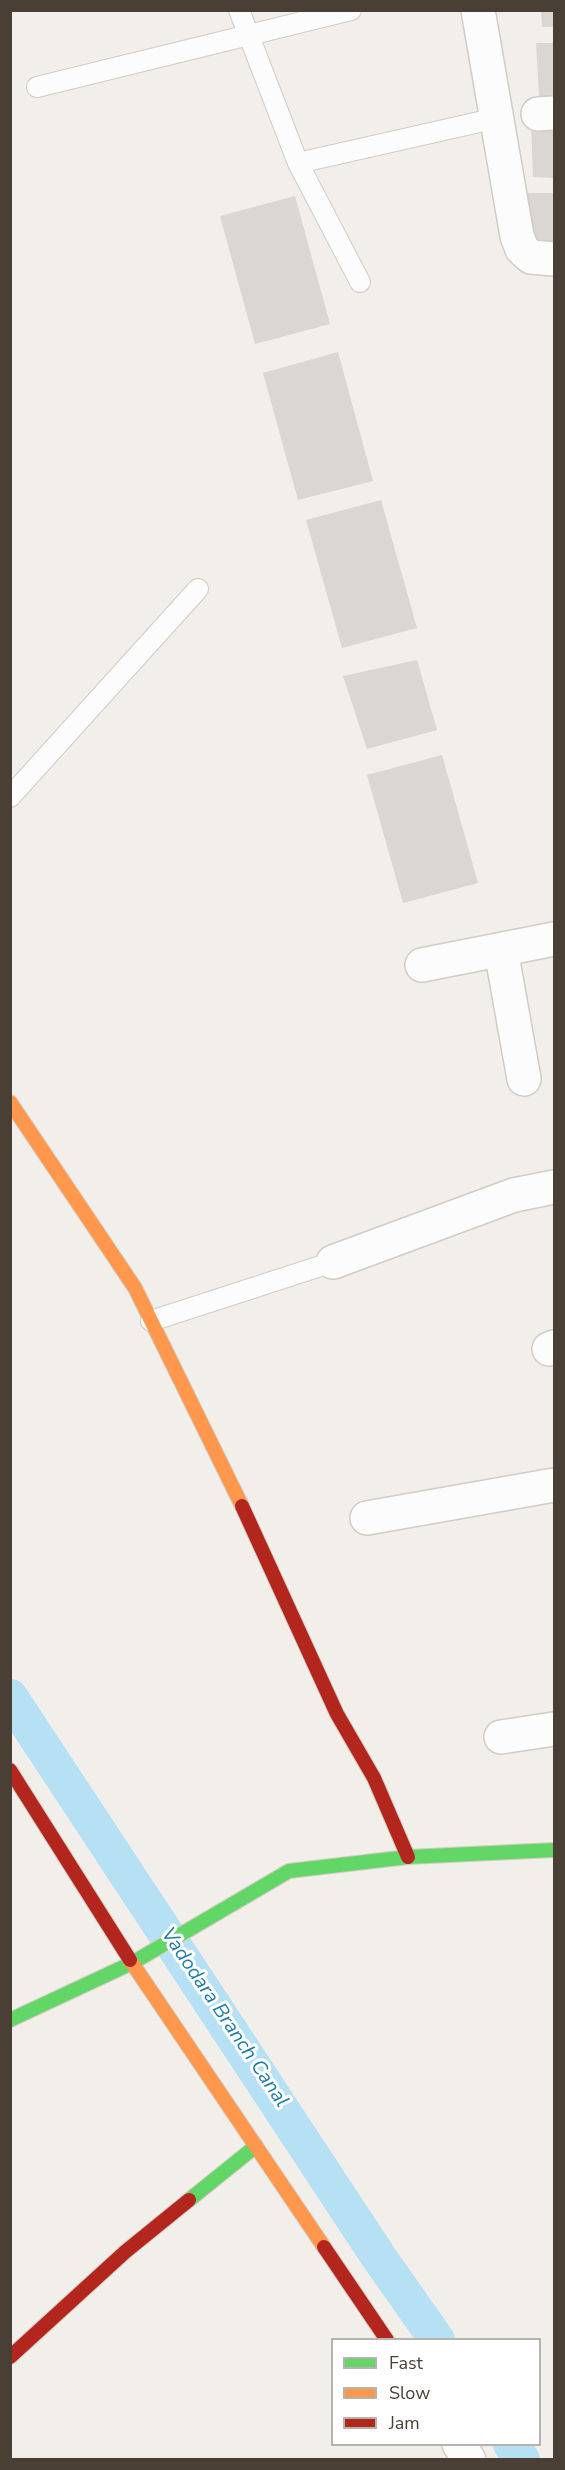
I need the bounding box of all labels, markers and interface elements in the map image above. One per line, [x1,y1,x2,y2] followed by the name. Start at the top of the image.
[155,1924,293,2112] water label: Vadodara Branch Canal
[331,2338,541,2446] legend
[389,2351,423,2375] text: Fast
[389,2381,430,2405] text: Slow
[389,2411,420,2435] text: Jam

